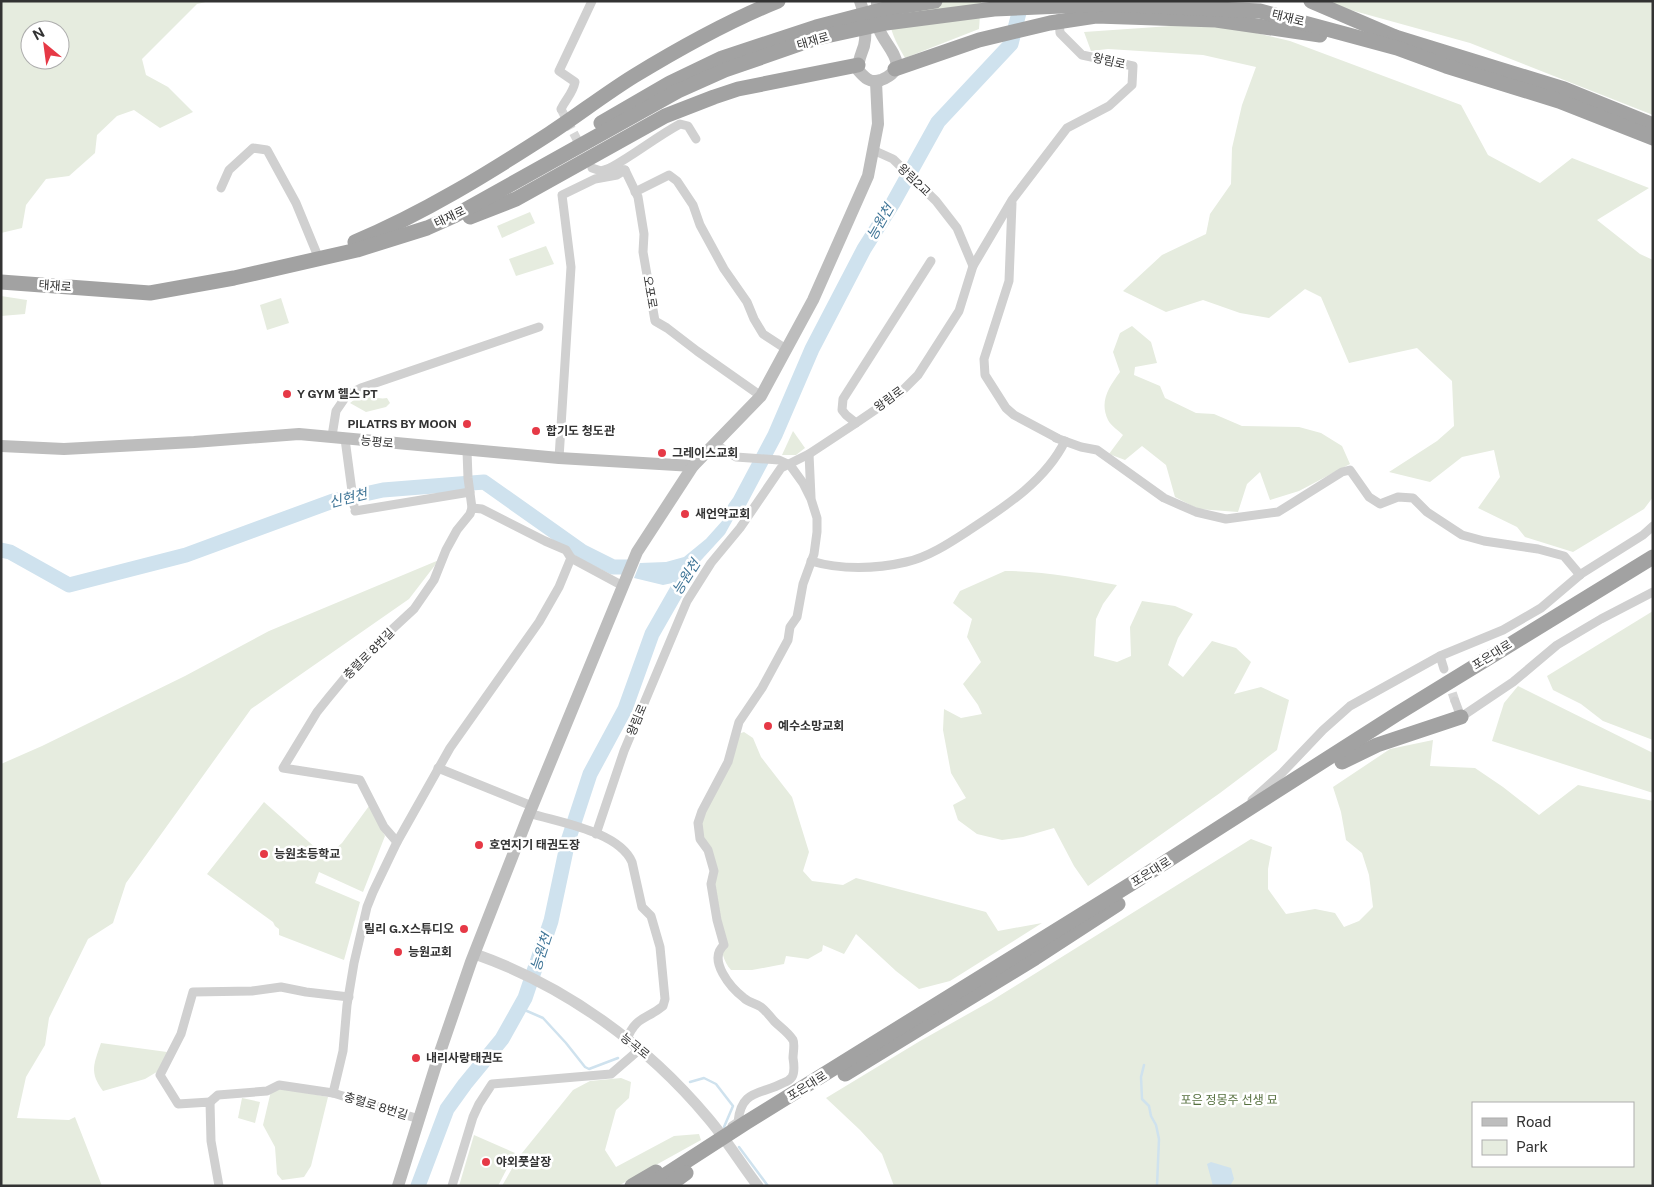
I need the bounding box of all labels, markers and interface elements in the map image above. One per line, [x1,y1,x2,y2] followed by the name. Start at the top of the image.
[1270,7,1306,29] street label: 태재로
[20,20,70,70] north arrow
[30,24,47,43] text: N
[795,30,831,52] street label: 태재로
[1091,50,1127,72] street label: 왕림로
[895,161,933,199] street label: 왕림2교
[863,200,897,243] water label: 능원천
[432,203,468,231] street label: 태재로
[640,274,660,310] street label: 오포로
[38,278,72,294] street label: 태재로
[871,384,907,414] street label: 왕림로
[297,387,378,401] place label: Y GYM 헬스 PT
[281,388,293,400] marker: Y GYM 헬스 PT
[347,417,457,431] place label: PILATRS BY MOON
[461,418,473,430] marker: PILATRS BY MOON
[546,424,615,438] place label: 합기도 청도관
[530,425,542,437] marker: 합기도 청도관
[360,433,394,451] street label: 능평로
[672,446,738,460] place label: 그레이스교회
[656,447,668,459] marker: 그레이스교회
[327,485,370,510] water label: 신현천
[695,507,750,521] place label: 새언약교회
[679,508,691,520] marker: 새언약교회
[669,555,704,598] water label: 능원천
[341,626,397,682] street label: 충렬로 8번길
[1470,637,1514,673] street label: 포은대로
[624,702,650,738] street label: 왕림로
[778,719,844,733] place label: 예수소망교회
[762,720,774,732] marker: 예수소망교회
[489,838,580,852] place label: 호연지기 태권도장
[473,839,485,851] marker: 호연지기 태권도장
[274,847,340,861] place label: 능원초등학교
[258,848,270,860] marker: 능원초등학교
[1129,854,1173,890] street label: 포은대로
[364,922,454,936] place label: 릴리 G.X스튜디오
[458,923,470,935] marker: 릴리 G.X스튜디오
[527,930,555,973] water label: 능원천
[408,945,452,959] place label: 능원교회
[392,946,404,958] marker: 능원교회
[618,1030,652,1062] street label: 능곡로
[426,1051,503,1065] place label: 내리사랑태권도
[410,1052,422,1064] marker: 내리사랑태권도
[785,1068,829,1104] street label: 포은대로
[342,1090,410,1122] street label: 충렬로 8번길
[1180,1093,1278,1107] park label: 포은 정몽주 선생 묘
[1472,1102,1634,1167] legend
[1516,1113,1552,1130] text: Road
[1516,1138,1548,1155] text: Park
[496,1155,551,1169] place label: 야외풋살장
[480,1156,492,1168] marker: 야외풋살장

